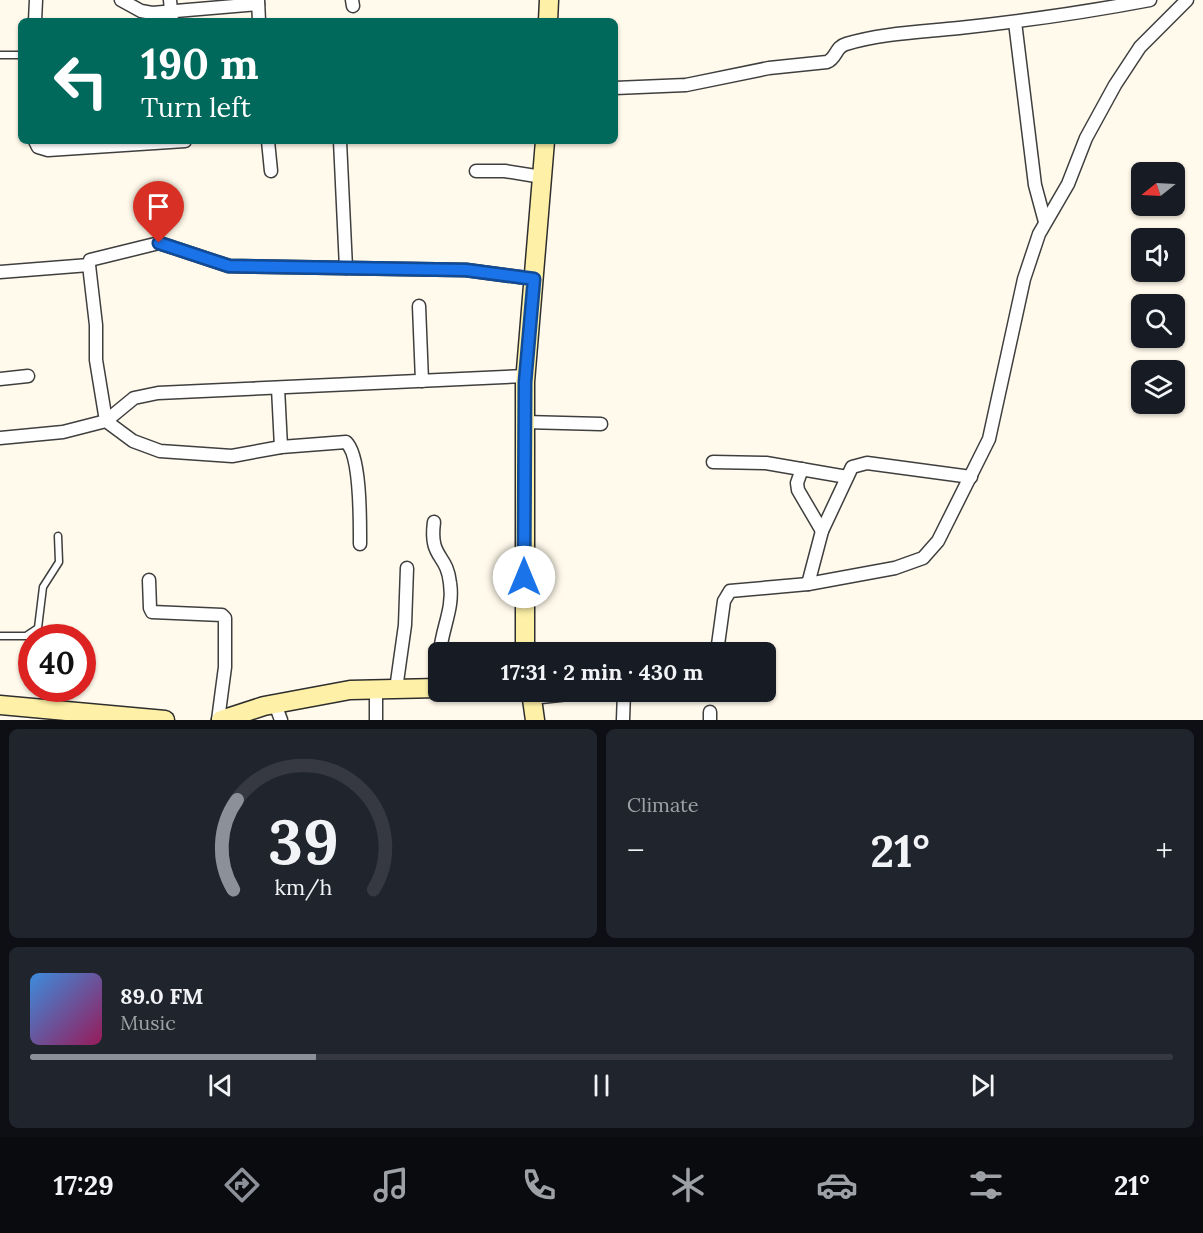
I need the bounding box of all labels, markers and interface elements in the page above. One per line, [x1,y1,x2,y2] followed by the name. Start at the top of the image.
[141,37,259,91] text: 190 m
[42,42,120,120] icon: left
[141,90,251,124] text: Turn left
[1131,162,1185,216] north arrow
[1131,162,1185,414] map controls
[133,181,184,243] pin
[142,190,175,223] icon: arrive
[1131,228,1185,282] button: sound
[1131,294,1185,348] button: search
[1131,360,1185,414] button: layers
[492,545,556,609] position arrow
[18,624,96,702] speed limit sign: 40
[501,658,703,686] text: 17:31 · 2 min · 430 m
[627,792,699,817] text: Climate
[268,801,338,881] text: 39
[870,822,930,879] text: 21°
[627,829,645,871] text: −
[1155,829,1173,871] text: +
[274,874,332,902] text: km/h
[120,982,203,1010] text: 89.0 FM
[120,1010,176,1035] text: Music
[204,1069,237,1102] icon: previous
[585,1069,618,1102] icon: pause
[966,1069,999,1102] icon: next
[221,1164,263,1206] icon: directions
[370,1164,412,1206] icon: music
[518,1164,560,1206] icon: phone
[667,1164,709,1206] icon: climate
[816,1164,858,1206] icon: car
[965,1164,1007,1206] icon: filters
[53,1168,114,1202] text: 17:29
[1114,1168,1150,1202] text: 21°

